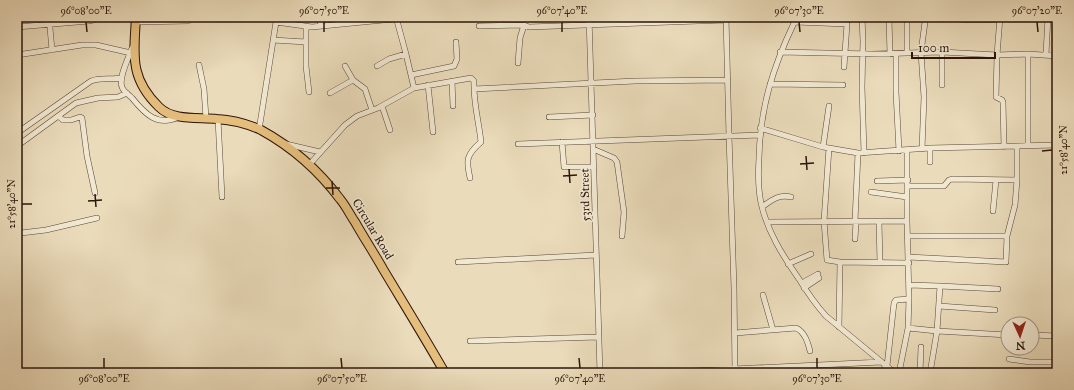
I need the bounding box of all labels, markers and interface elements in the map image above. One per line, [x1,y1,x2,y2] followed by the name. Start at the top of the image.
[60,5,112,17] text: 96°08'00"E
[299,5,349,17] text: 96°07'50"E
[537,5,587,17] text: 96°07'40"E
[774,5,824,17] text: 96°07'30"E
[1012,5,1062,17] text: 96°07'20"E
[912,34,995,60] scale bar
[918,41,949,55] text: 100 m
[1058,125,1070,175] text: 21°58'40"N
[578,168,592,222] street label: 53rd Street
[6,179,18,229] text: 21°58'40"N
[349,196,397,262] street label: Circular Road
[1000,316,1040,356] north arrow
[1015,339,1026,352] text: N
[78,373,130,385] text: 96°08'00"E
[317,373,367,385] text: 96°07'50"E
[555,373,605,385] text: 96°07'40"E
[792,373,842,385] text: 96°07'30"E

